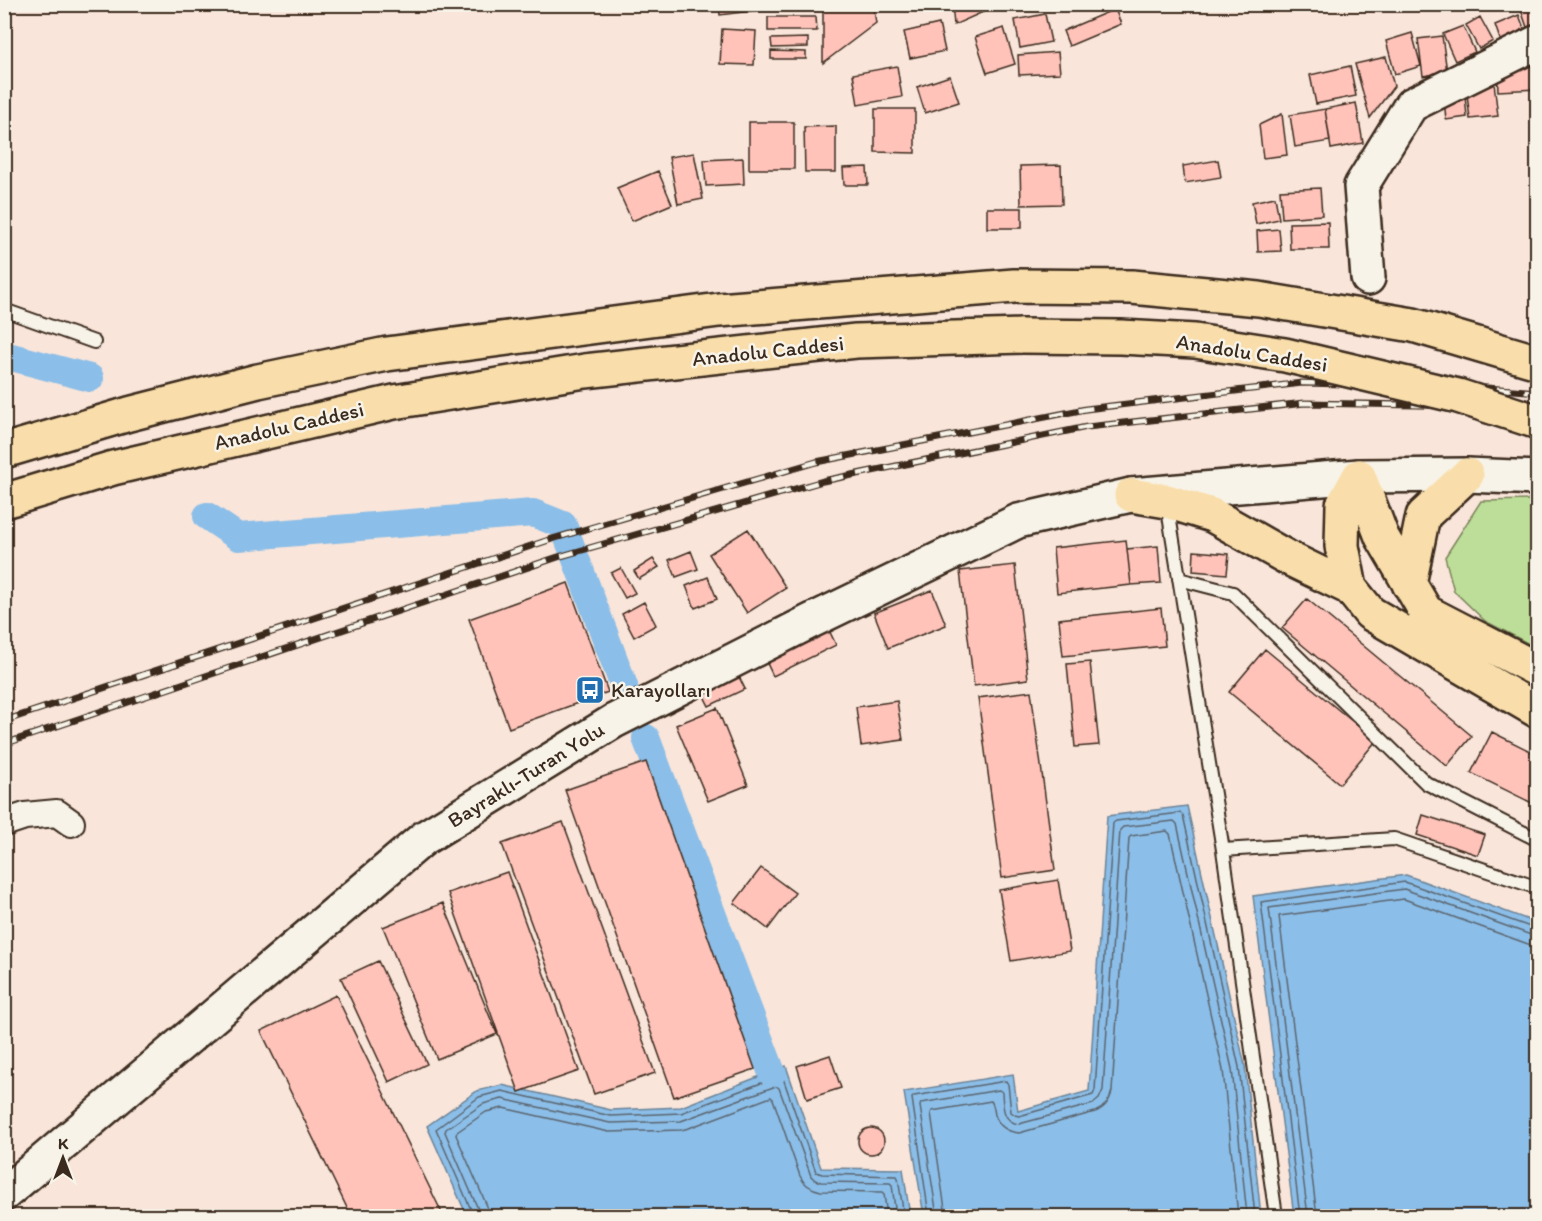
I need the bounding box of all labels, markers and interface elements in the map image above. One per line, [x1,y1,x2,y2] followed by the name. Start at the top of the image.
[1175,328,1329,377] street label: Anadolu Caddesi
[691,330,845,371] street label: Anadolu Caddesi
[212,396,366,455] street label: Anadolu Caddesi
[574,674,606,706] bus stop icon: Karayolları
[611,677,711,702] place label: Karayolları
[443,716,609,833] street label: Bayraklı-Turan Yolu
[33,1128,93,1188] north arrow
[58,1134,69,1153] text: K

